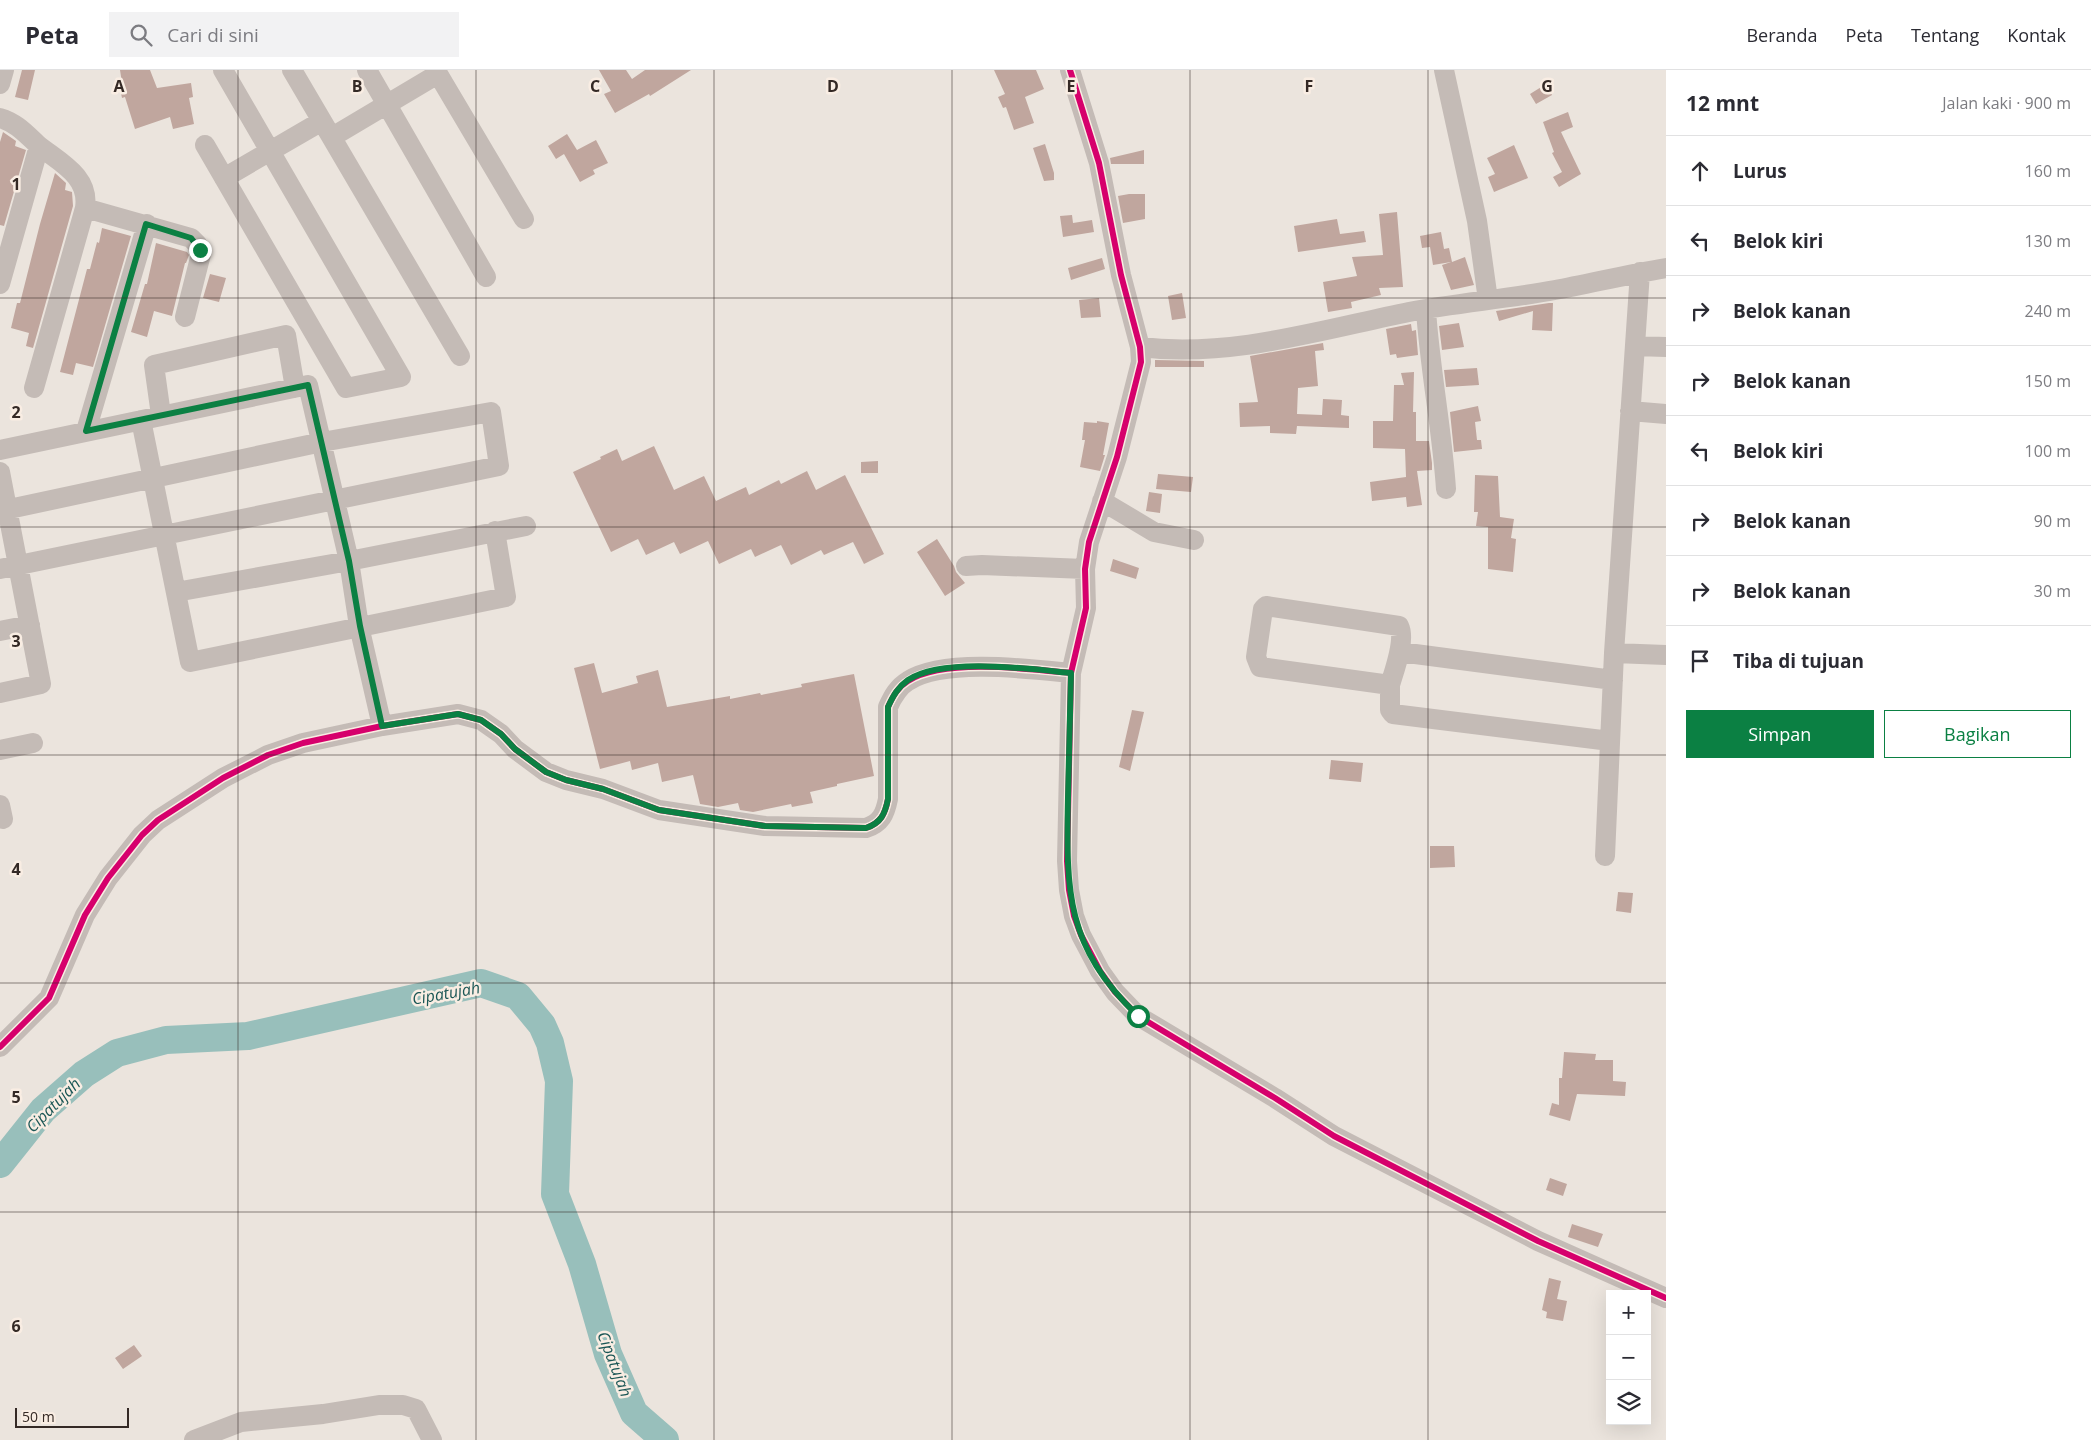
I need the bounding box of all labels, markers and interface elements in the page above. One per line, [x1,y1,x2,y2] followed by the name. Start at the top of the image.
[109,12,459,57] search box
[25,18,79,51] text: Peta
[127,21,155,49] icon: search
[167,22,259,48] text: Cari di sini
[1746,23,1818,47] text: Beranda
[1846,23,1883,47] text: Peta
[1911,23,1979,47] text: Tentang
[2007,23,2066,47] text: Kontak
[113,75,125,97] text: A
[352,75,362,97] text: B
[590,75,600,97] text: C
[827,75,839,97] text: D
[1067,75,1076,97] text: E
[1305,75,1313,97] text: F
[1541,75,1553,97] text: G
[1686,89,1759,117] text: 12 mnt
[1942,92,2071,114] text: Jalan kaki · 900 m
[1686,157,1714,185] icon: ahead
[1733,158,1787,184] text: Lurus
[2025,160,2071,182] text: 160 m
[11,173,21,195] text: 1
[1686,227,1714,255] icon: left
[1733,228,1823,254] text: Belok kiri
[2025,230,2071,252] text: 130 m
[189,239,212,262] route end
[1686,297,1714,325] icon: right
[1733,298,1851,324] text: Belok kanan
[2025,300,2071,322] text: 240 m
[1686,367,1714,395] icon: right
[1733,368,1851,394] text: Belok kanan
[2025,370,2071,392] text: 150 m
[11,401,21,423] text: 2
[1686,437,1714,465] icon: left
[1733,438,1823,464] text: Belok kiri
[2025,440,2071,462] text: 100 m
[1686,507,1714,535] icon: right
[1733,508,1851,534] text: Belok kanan
[2034,510,2071,532] text: 90 m
[1686,577,1714,605] icon: right
[1733,578,1851,604] text: Belok kanan
[2034,580,2071,602] text: 30 m
[11,630,21,652] text: 3
[1686,647,1714,675] icon: arrive
[1733,648,1864,674] text: Tiba di tujuan
[1686,710,1874,758] button: Simpan
[1884,710,2071,758] button: Bagikan
[11,858,21,880] text: 4
[410,976,482,1010] water label: Cipatujah
[1127,1005,1150,1028] route start
[21,1073,85,1137] water label: Cipatujah
[11,1086,21,1108] text: 5
[1606,1290,1651,1425] map controls
[1606,1290,1651,1335] button: +
[11,1315,21,1337] text: 6
[592,1328,638,1400] water label: Cipatujah
[1606,1335,1651,1380] button: −
[1606,1380,1651,1425] button: layers
[15,1405,129,1428] scale bar
[22,1407,55,1426] text: 50 m

